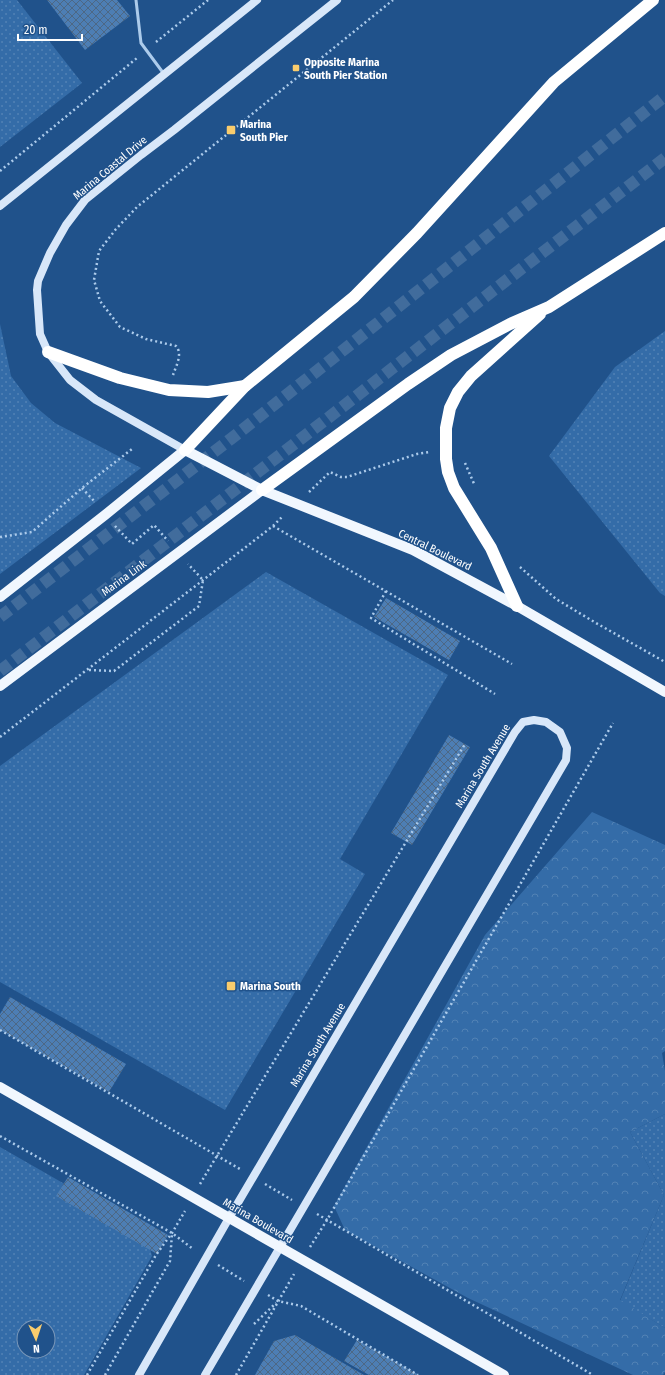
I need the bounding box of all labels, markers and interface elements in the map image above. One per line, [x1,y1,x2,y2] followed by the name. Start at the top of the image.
[18,16,82,42] scale bar
[24,23,48,37] text: 20 m
[304,56,387,82] place label: Opposite Marina South Pier Station
[291,63,301,73] marker: Opposite Marina South Pier Station
[240,118,289,144] place label: Marina South Pier
[225,124,237,136] marker: Marina South Pier
[70,133,150,203] street label: Marina Coastal Drive
[396,527,474,573] street label: Central Boulevard
[99,557,150,599] street label: Marina Link
[453,722,513,810] street label: Marina South Avenue
[225,980,237,992] marker: Marina South
[240,980,301,993] place label: Marina South
[288,1001,348,1089] street label: Marina South Avenue
[221,1196,295,1246] street label: Marina Boulevard
[16,1319,56,1359] north arrow
[33,1342,40,1355] text: N

